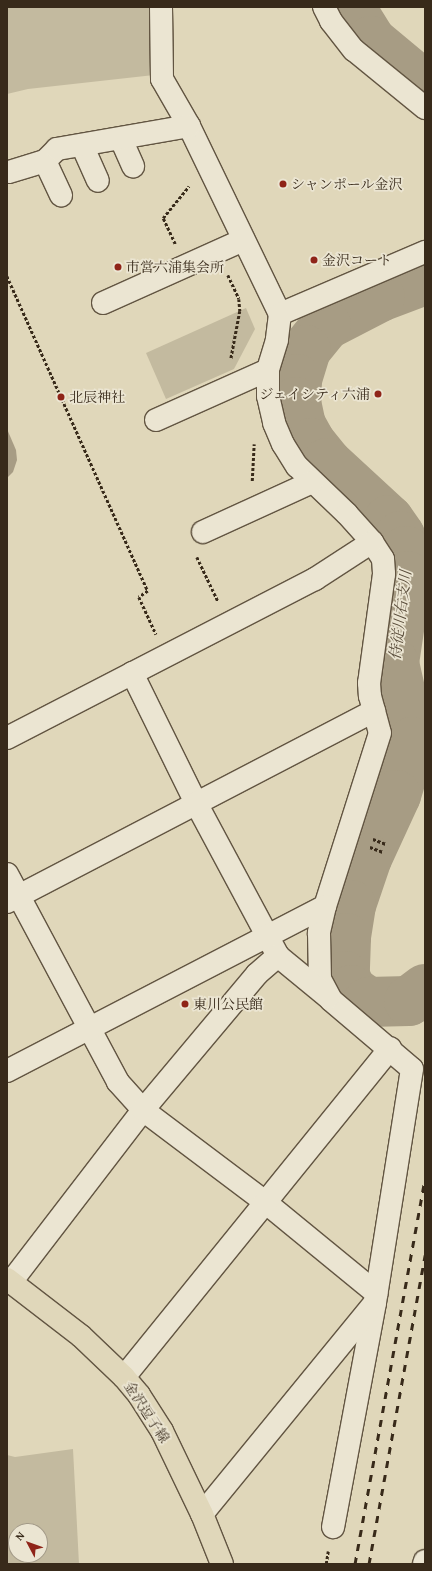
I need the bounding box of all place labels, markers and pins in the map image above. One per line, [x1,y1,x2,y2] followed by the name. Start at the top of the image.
[291,176,403,192] place label: シャンポール金沢
[278,179,288,189] marker: シャンポール金沢
[322,252,392,268] place label: 金沢コート
[309,255,319,265] marker: 金沢コート
[126,259,224,275] place label: 市営六浦集会所
[113,262,123,272] marker: 市営六浦集会所
[258,386,370,402] place label: ジェイシティ六浦
[69,389,125,405] place label: 北辰神社
[373,389,383,399] marker: ジェイシティ六浦
[56,392,66,402] marker: 北辰神社
[193,996,263,1012] place label: 東川公民館
[180,999,190,1009] marker: 東川公民館

